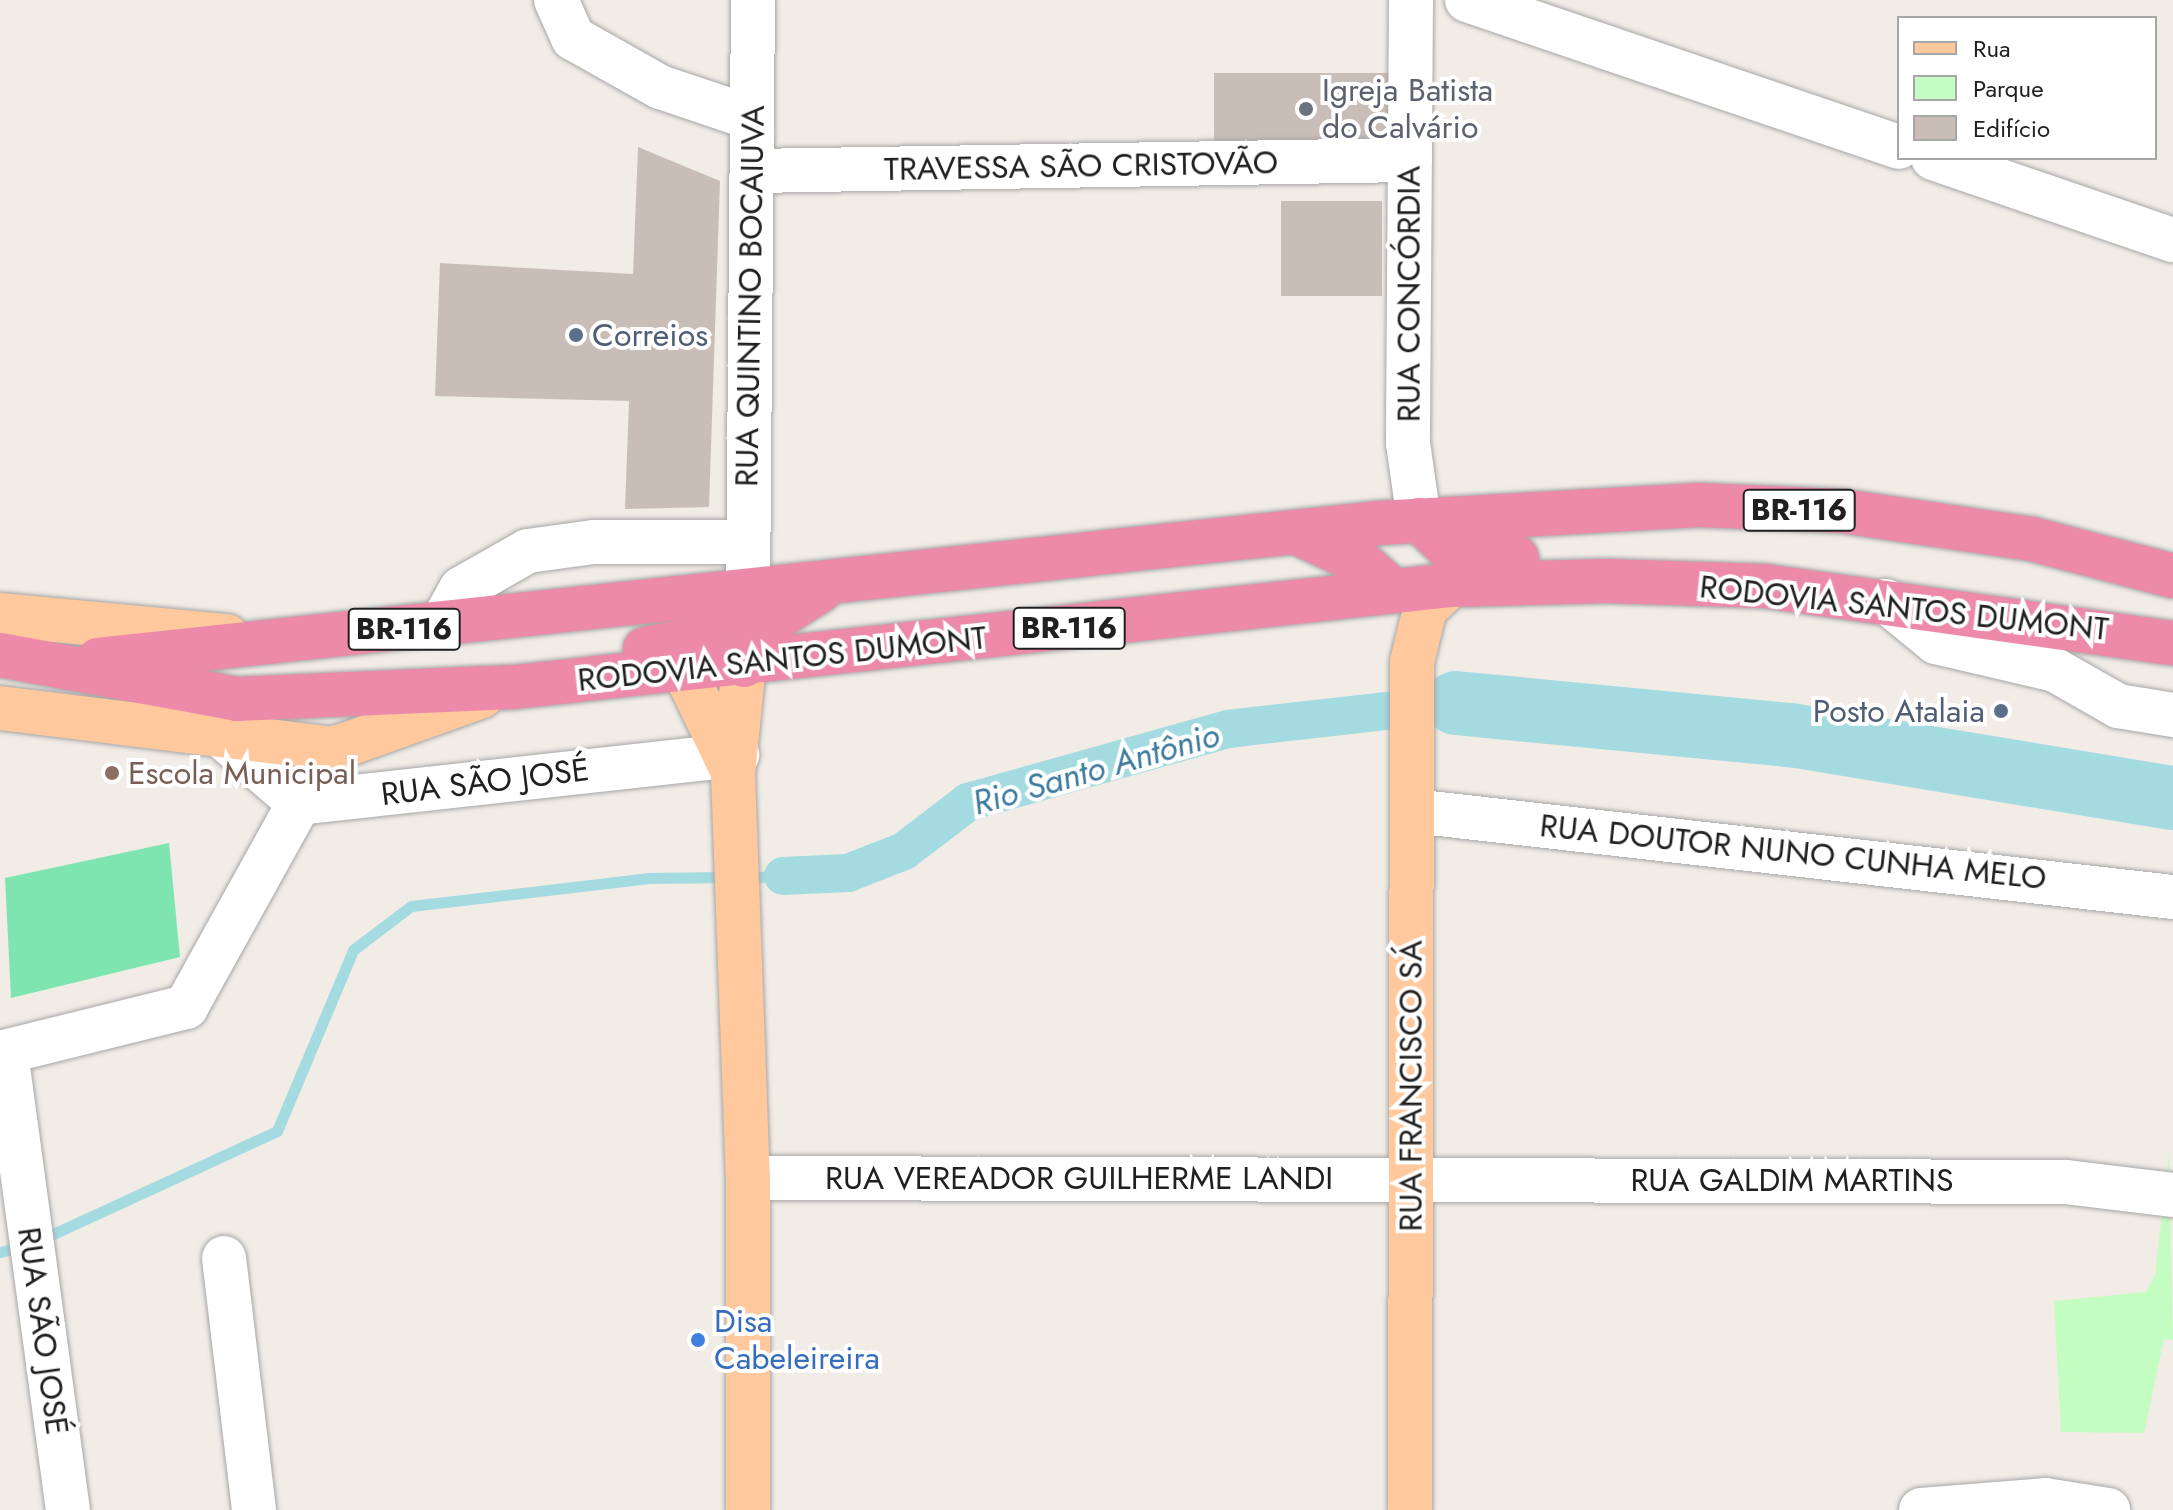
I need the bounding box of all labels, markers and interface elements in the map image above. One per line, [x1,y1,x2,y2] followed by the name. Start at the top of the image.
[1897,16,2157,160] legend
[1973,31,2011,66] text: Rua
[1973,71,2044,106] text: Parque
[1322,72,1493,147] place label: Igreja Batista do Calvário
[1297,100,1315,118] marker: Igreja Batista do Calvário
[727,105,773,487] street label: RUA QUINTINO BOCAIUVA
[1973,111,2050,146] text: Edifício
[884,143,1278,189] street label: TRAVESSA SÃO CRISTOVÃO
[1390,166,1428,422] street label: RUA CONCÓRDIA
[592,316,708,354] place label: Correios
[567,326,585,344] marker: Correios
[1741,484,1857,536] road number: BR-116
[1698,567,2110,649] street label: RODOVIA SANTOS DUMONT
[1011,602,1127,654] road number: BR-116
[346,603,462,655] road number: BR-116
[576,618,988,700] street label: RODOVIA SANTOS DUMONT
[1813,692,1985,730] place label: Posto Atalaia
[1992,702,2010,720] marker: Posto Atalaia
[968,714,1224,824] water label: Rio Santo Antônio
[379,750,591,814] street label: RUA SÃO JOSÉ
[128,754,356,792] place label: Escola Municipal
[103,764,121,782] marker: Escola Municipal
[1538,806,2048,898] street label: RUA DOUTOR NUNO CUNHA MELO
[1392,940,1430,1232] street label: RUA FRANCISCO SÁ
[825,1159,1333,1197] street label: RUA VEREADOR GUILHERME LANDI
[1630,1161,1954,1199] street label: RUA GALDIM MARTINS
[9,1225,77,1437] street label: RUA SÃO JOSÉ
[714,1303,880,1378] place label: Disa Cabeleireira
[689,1331,707,1349] marker: Disa Cabeleireira

